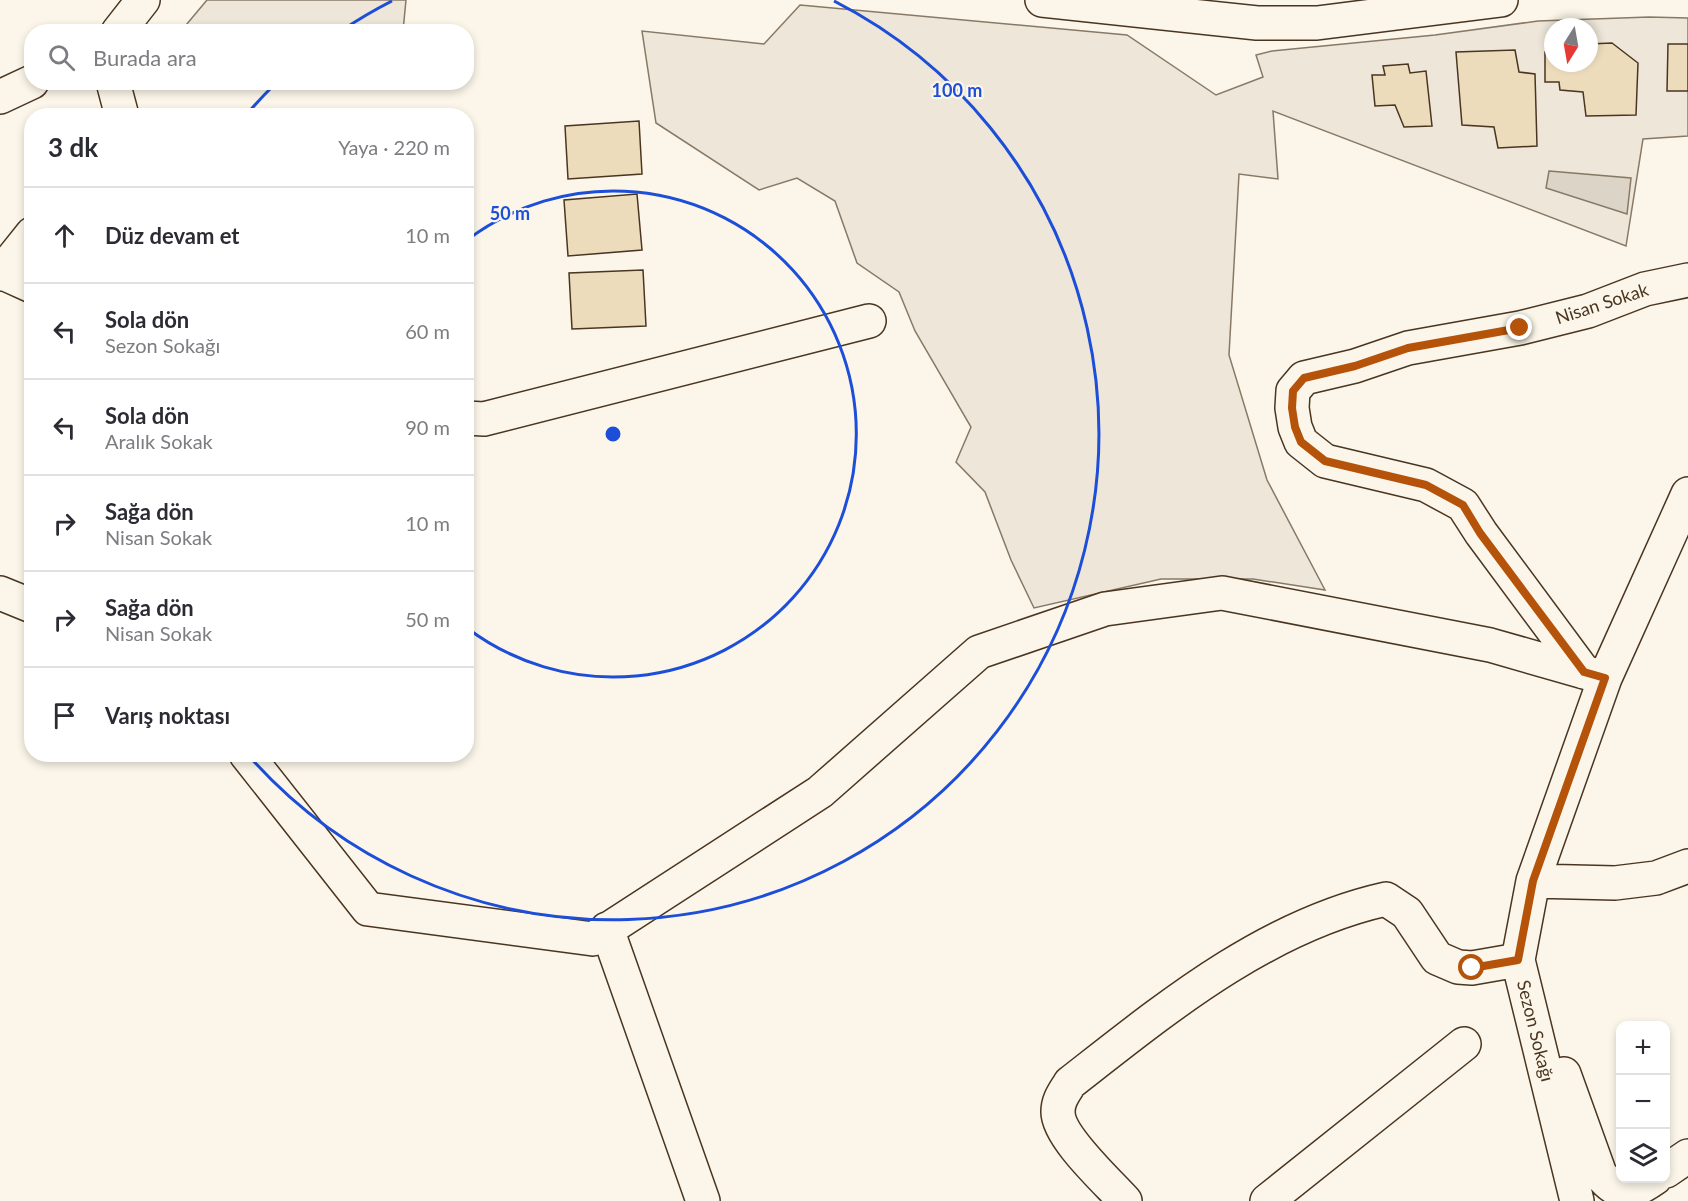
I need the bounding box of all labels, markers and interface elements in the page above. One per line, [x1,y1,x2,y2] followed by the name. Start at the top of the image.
[1544,18,1598,72] north arrow
[24,24,474,90] search box
[45,41,78,74] icon: search
[93,44,197,71] text: Burada ara
[932,79,982,101] text: 100 m
[48,131,98,163] text: 3 dk
[338,135,450,159] text: Yaya · 220 m
[490,202,530,224] text: 50 m
[48,219,81,252] icon: ahead
[105,222,240,249] text: Düz devam et
[405,223,450,247] text: 10 m
[1552,277,1652,328] street label: Nisan Sokak
[105,306,189,333] text: Sola dön
[1506,314,1532,340] route end
[48,315,81,348] icon: left
[405,319,450,343] text: 60 m
[105,333,220,357] text: Sezon Sokağı
[105,402,189,429] text: Sola dön
[48,411,81,444] icon: left
[405,415,450,439] text: 90 m
[603,424,623,444] centre of rings
[105,429,213,453] text: Aralık Sokak
[105,498,194,525] text: Sağa dön
[48,507,81,540] icon: right
[405,511,450,535] text: 10 m
[105,525,212,549] text: Nisan Sokak
[105,594,194,621] text: Sağa dön
[48,603,81,636] icon: right
[405,607,450,631] text: 50 m
[105,621,212,645] text: Nisan Sokak
[48,699,81,732] icon: arrive
[105,702,230,729] text: Varış noktası
[1458,954,1484,980] route start
[1513,978,1559,1084] street label: Sezon Sokağı
[1616,1021,1670,1183] map controls
[1616,1021,1670,1075] button: +
[1616,1075,1670,1129] button: −
[1616,1129,1670,1183] button: layers

